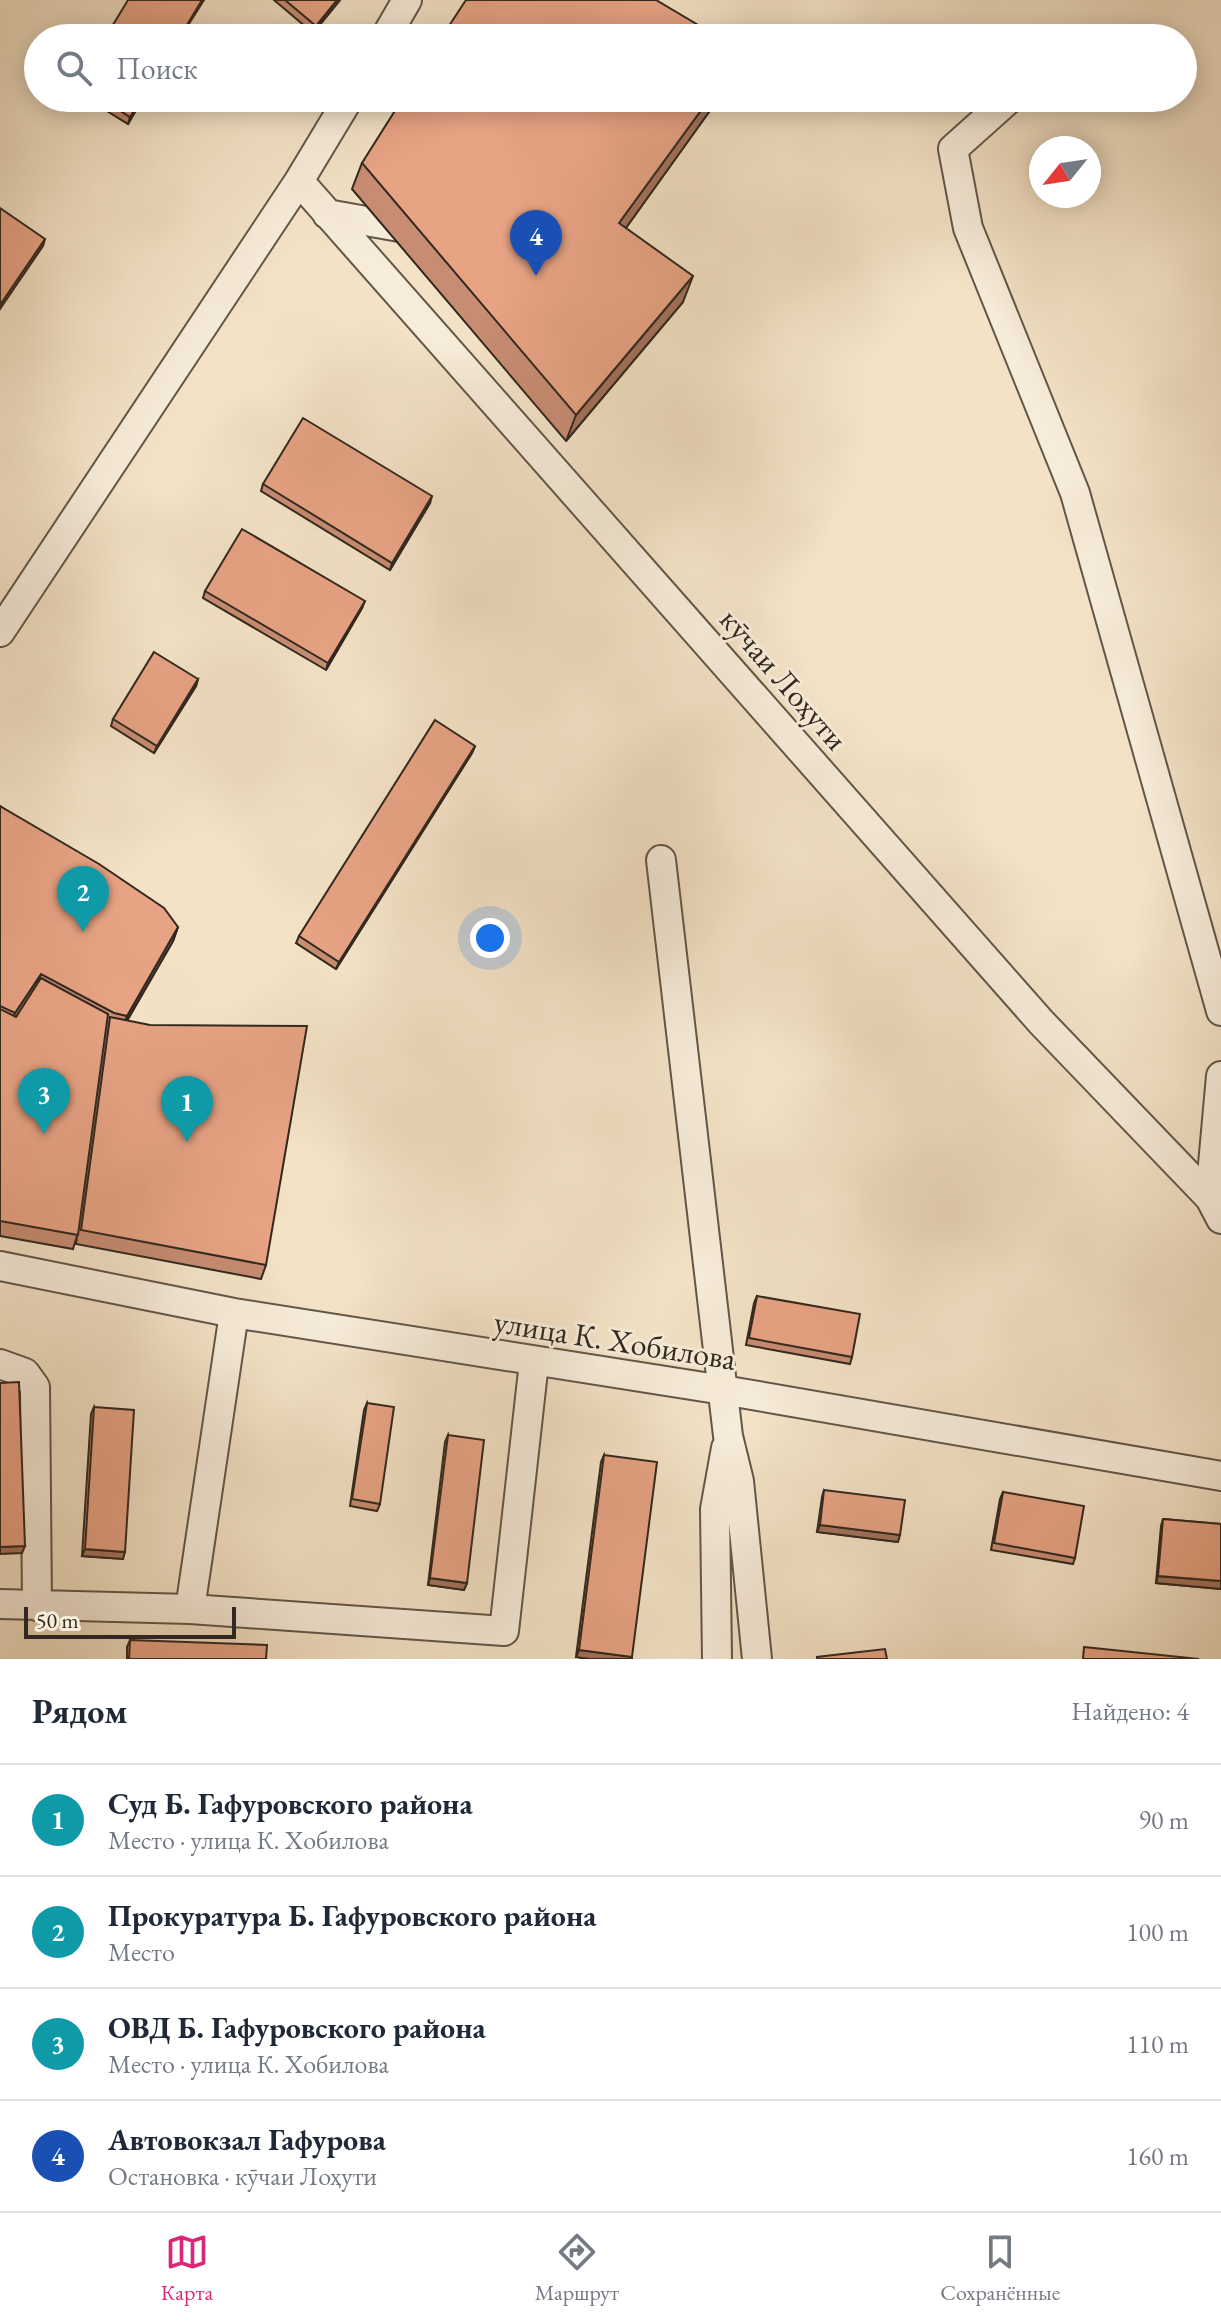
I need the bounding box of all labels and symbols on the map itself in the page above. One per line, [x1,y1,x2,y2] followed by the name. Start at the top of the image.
[1029,136,1101,208] north arrow
[510,210,562,276] pin: 4
[711,599,857,759] street label: кӯчаи Лоҳути
[57,866,109,932] pin: 2
[470,918,510,958] your location
[18,1068,70,1134] pin: 3
[161,1076,213,1142] pin: 1
[491,1300,739,1380] street label: улица К. Хобилова
[24,1603,236,1639] scale bar

